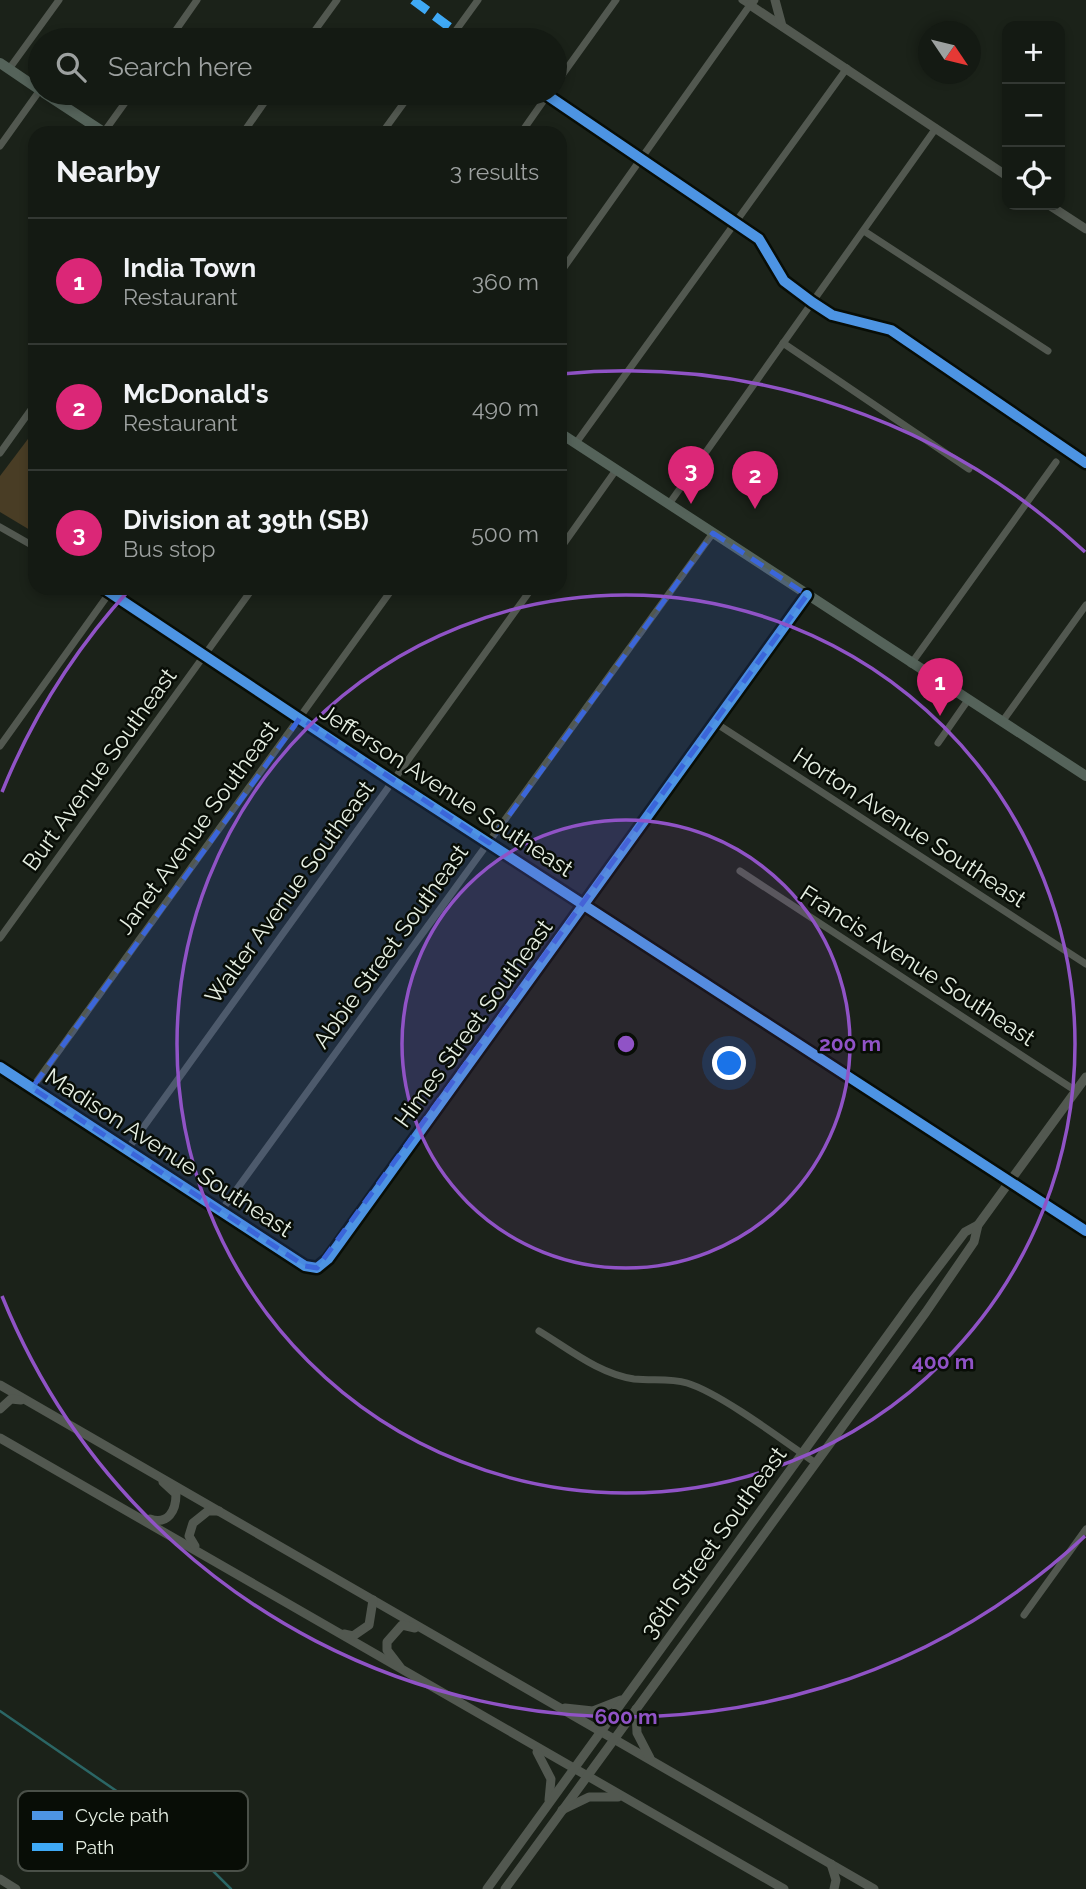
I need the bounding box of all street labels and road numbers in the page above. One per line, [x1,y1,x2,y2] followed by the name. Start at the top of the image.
[16,662,182,876] street label: Burt Avenue Southeast
[316,698,579,882] street label: Jefferson Avenue Southeast
[111,715,284,939] street label: Janet Avenue Southeast
[789,742,1032,913] street label: Horton Avenue Southeast
[199,775,379,1009] street label: Walter Avenue Southeast
[307,839,473,1053] street label: Abbie Street Southeast
[796,879,1041,1051] street label: Francis Avenue Southeast
[388,914,558,1132] street label: Himes Street Southeast
[40,1062,298,1242] street label: Madison Avenue Southeast
[634,1441,792,1643] street label: 36th Street Southeast

